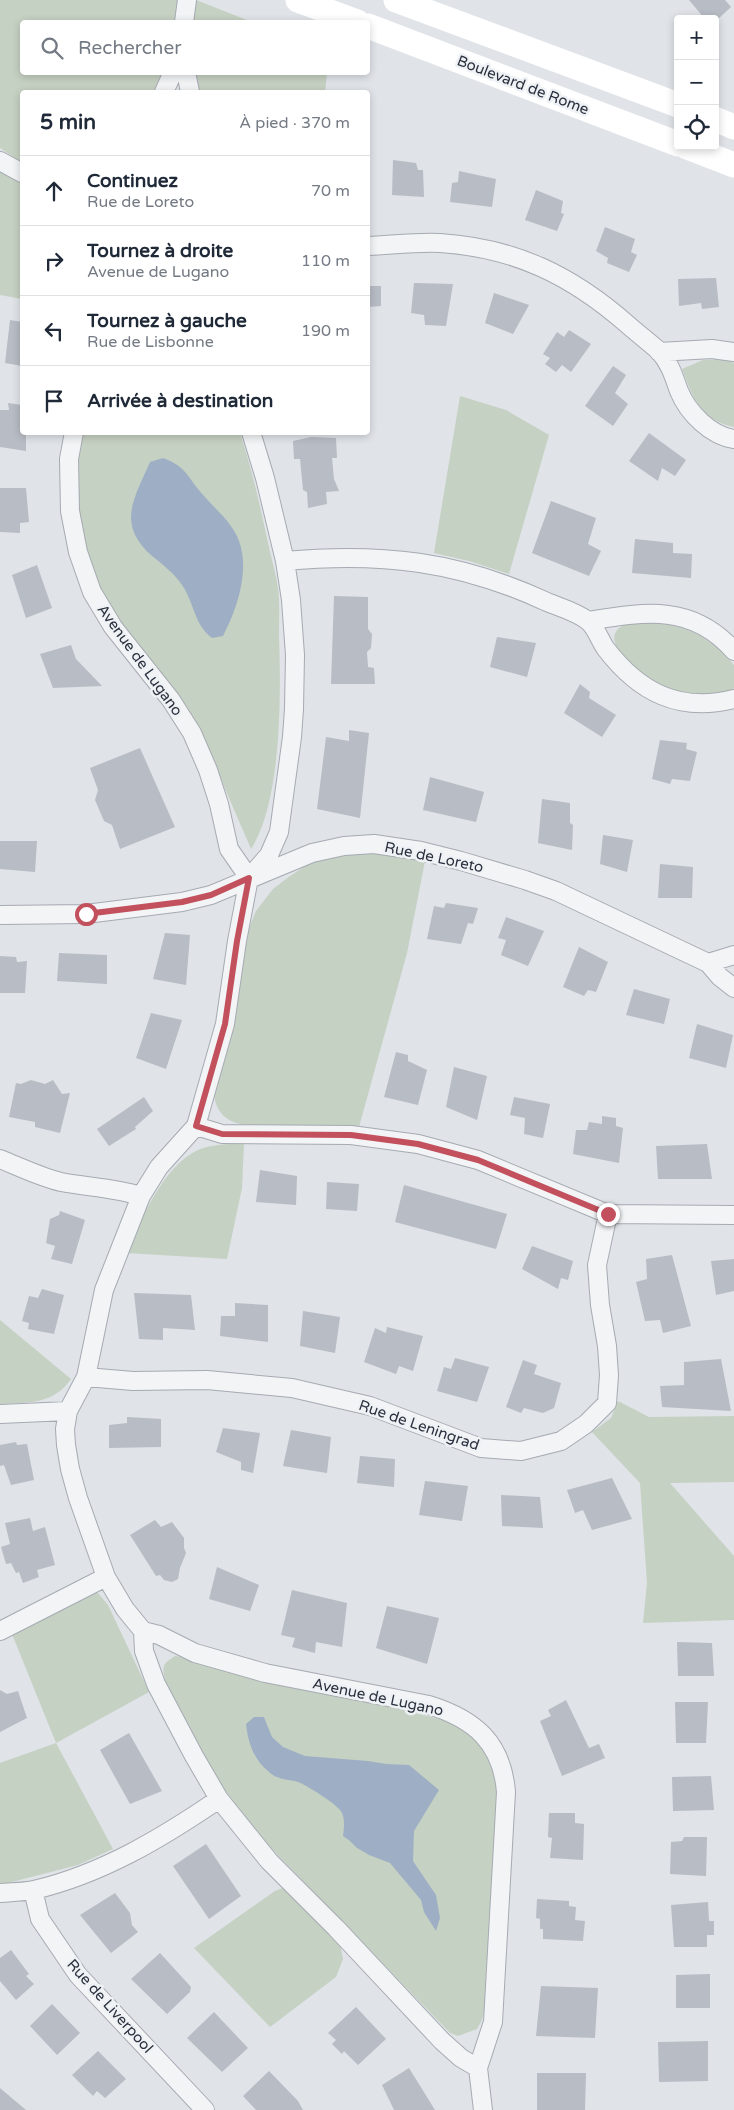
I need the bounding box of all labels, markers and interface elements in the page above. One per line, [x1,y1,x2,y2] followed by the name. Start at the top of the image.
[674,15,719,150] map controls
[674,15,719,60] button: +
[20,20,370,75] search box
[38,34,66,62] icon: search
[78,37,181,59] text: Rechercher
[455,52,591,118] street label: Boulevard de Rome
[674,60,719,105] button: −
[674,105,719,150] button: locate
[40,110,96,135] text: 5 min
[239,113,350,133] text: À pied · 370 m
[87,170,178,192] text: Continuez
[40,177,68,205] icon: ahead
[311,181,350,201] text: 70 m
[87,192,194,212] text: Rue de Loreto
[87,240,233,262] text: Tournez à droite
[40,247,68,275] icon: right
[301,251,350,271] text: 110 m
[87,262,229,282] text: Avenue de Lugano
[87,310,247,332] text: Tournez à gauche
[40,317,68,345] icon: left
[301,321,350,341] text: 190 m
[87,332,214,352] text: Rue de Lisbonne
[40,387,68,415] icon: arrive
[87,390,273,412] text: Arrivée à destination
[94,601,186,719] street label: Avenue de Lugano
[383,838,485,876] street label: Rue de Loreto
[75,903,98,926] route start
[597,1203,620,1226] route end
[356,1396,482,1454] street label: Rue de Leningrad
[311,1674,445,1720] street label: Avenue de Lugano
[63,1955,157,2057] street label: Rue de Liverpool

